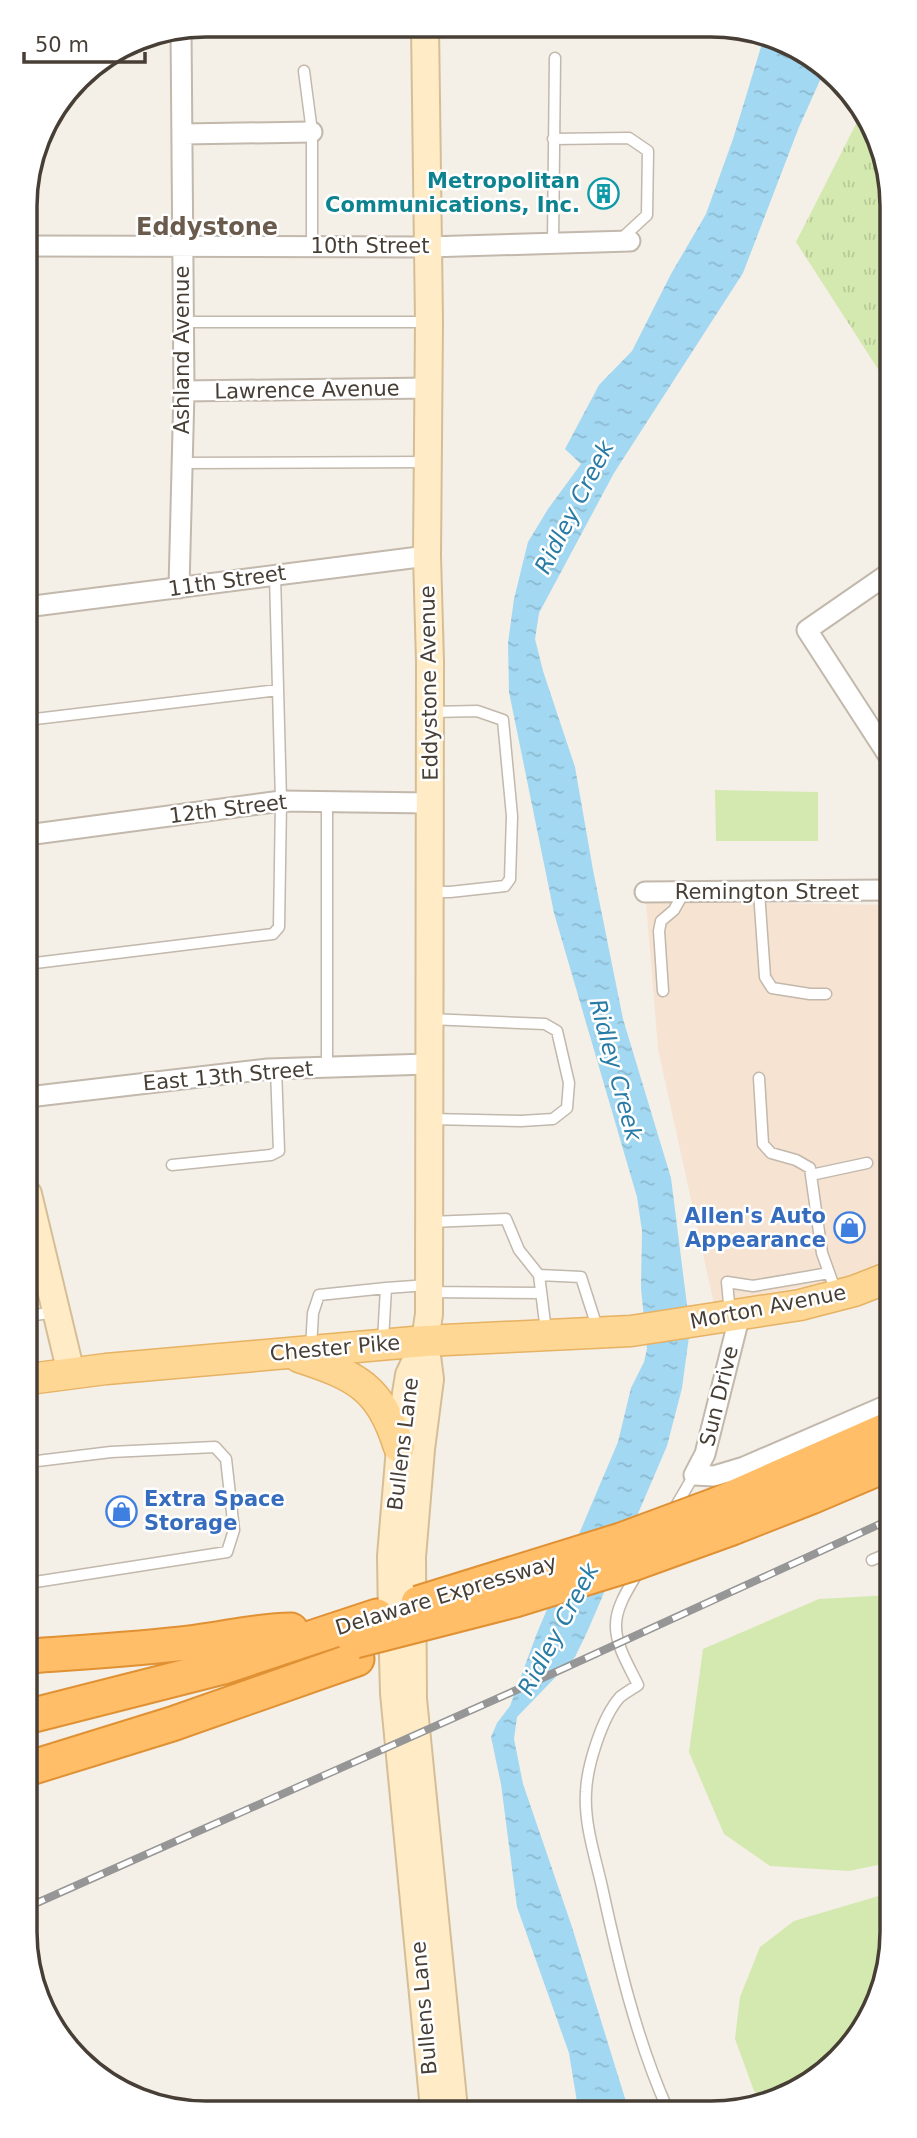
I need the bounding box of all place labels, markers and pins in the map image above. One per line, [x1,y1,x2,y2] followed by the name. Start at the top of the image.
[325,169,580,217] place label: Metropolitan Communications, Inc.
[586,176,620,210] building icon: Metropolitan Communications, Inc.
[684,1204,826,1252] place label: Allen's Auto Appearance
[832,1211,866,1245] shop icon: Allen's Auto Appearance
[144,1487,285,1535] place label: Extra Space Storage
[104,1494,138,1528] shop icon: Extra Space Storage

